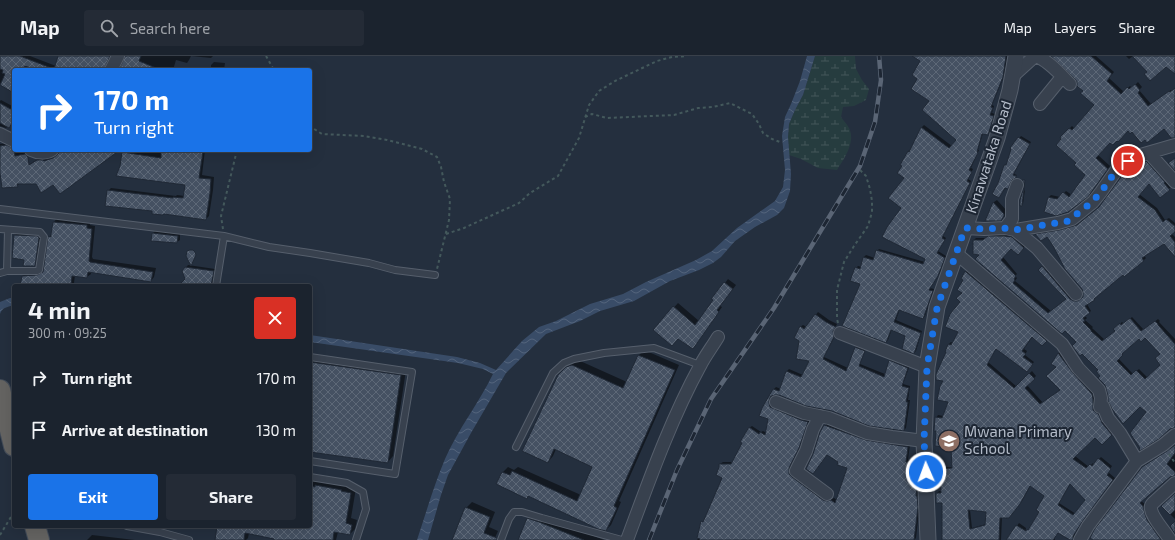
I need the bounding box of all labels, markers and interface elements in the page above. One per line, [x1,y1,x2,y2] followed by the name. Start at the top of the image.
[84,10,364,46] search box
[20,16,60,39] text: Map
[98,17,120,39] icon: search
[130,19,210,37] text: Search here
[1004,19,1032,36] text: Map
[1054,19,1096,36] text: Layers
[1118,19,1155,36] text: Share
[94,82,169,116] text: 170 m
[28,84,80,136] icon: right
[961,98,1015,215] street label: Kinawataka Road
[94,116,174,138] text: Turn right
[1111,144,1145,178] pin
[1117,150,1139,172] icon: arrive
[28,295,91,324] text: 4 min
[254,297,296,339] button: close
[28,325,107,341] text: 300 m · 09:25
[28,367,50,389] icon: right
[62,369,132,387] text: Turn right
[257,369,296,387] text: 170 m
[28,419,50,441] icon: arrive
[62,421,208,439] text: Arrive at destination
[256,421,296,439] text: 130 m
[964,422,1072,457] place label: Mwana Primary School
[936,428,962,454] school or university icon: Mwana Primary School
[905,451,947,493] position arrow
[28,474,158,520] button: Exit
[166,474,296,520] button: Share

